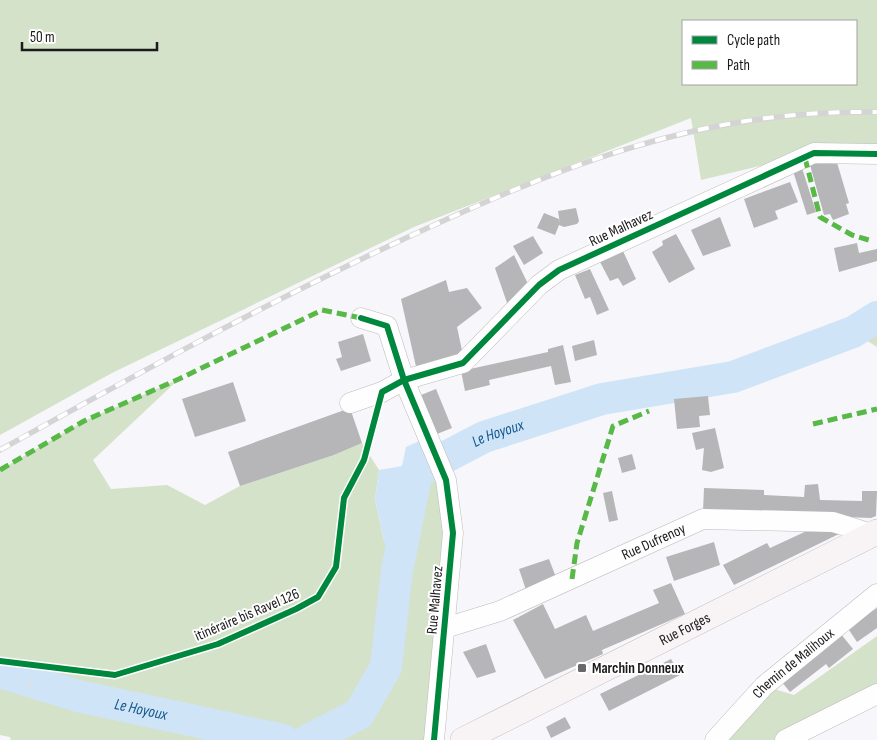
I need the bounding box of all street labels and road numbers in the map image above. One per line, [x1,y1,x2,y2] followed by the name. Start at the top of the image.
[586,205,657,251] street label: Rue Malhavez
[618,519,689,564] street label: Rue Dufrenoy
[423,565,447,635] street label: Rue Malhavez
[192,584,302,646] street label: itinéraire bis Ravel 126
[656,608,713,649] street label: Rue Forges
[748,623,838,702] street label: Chemin de Malihoux

